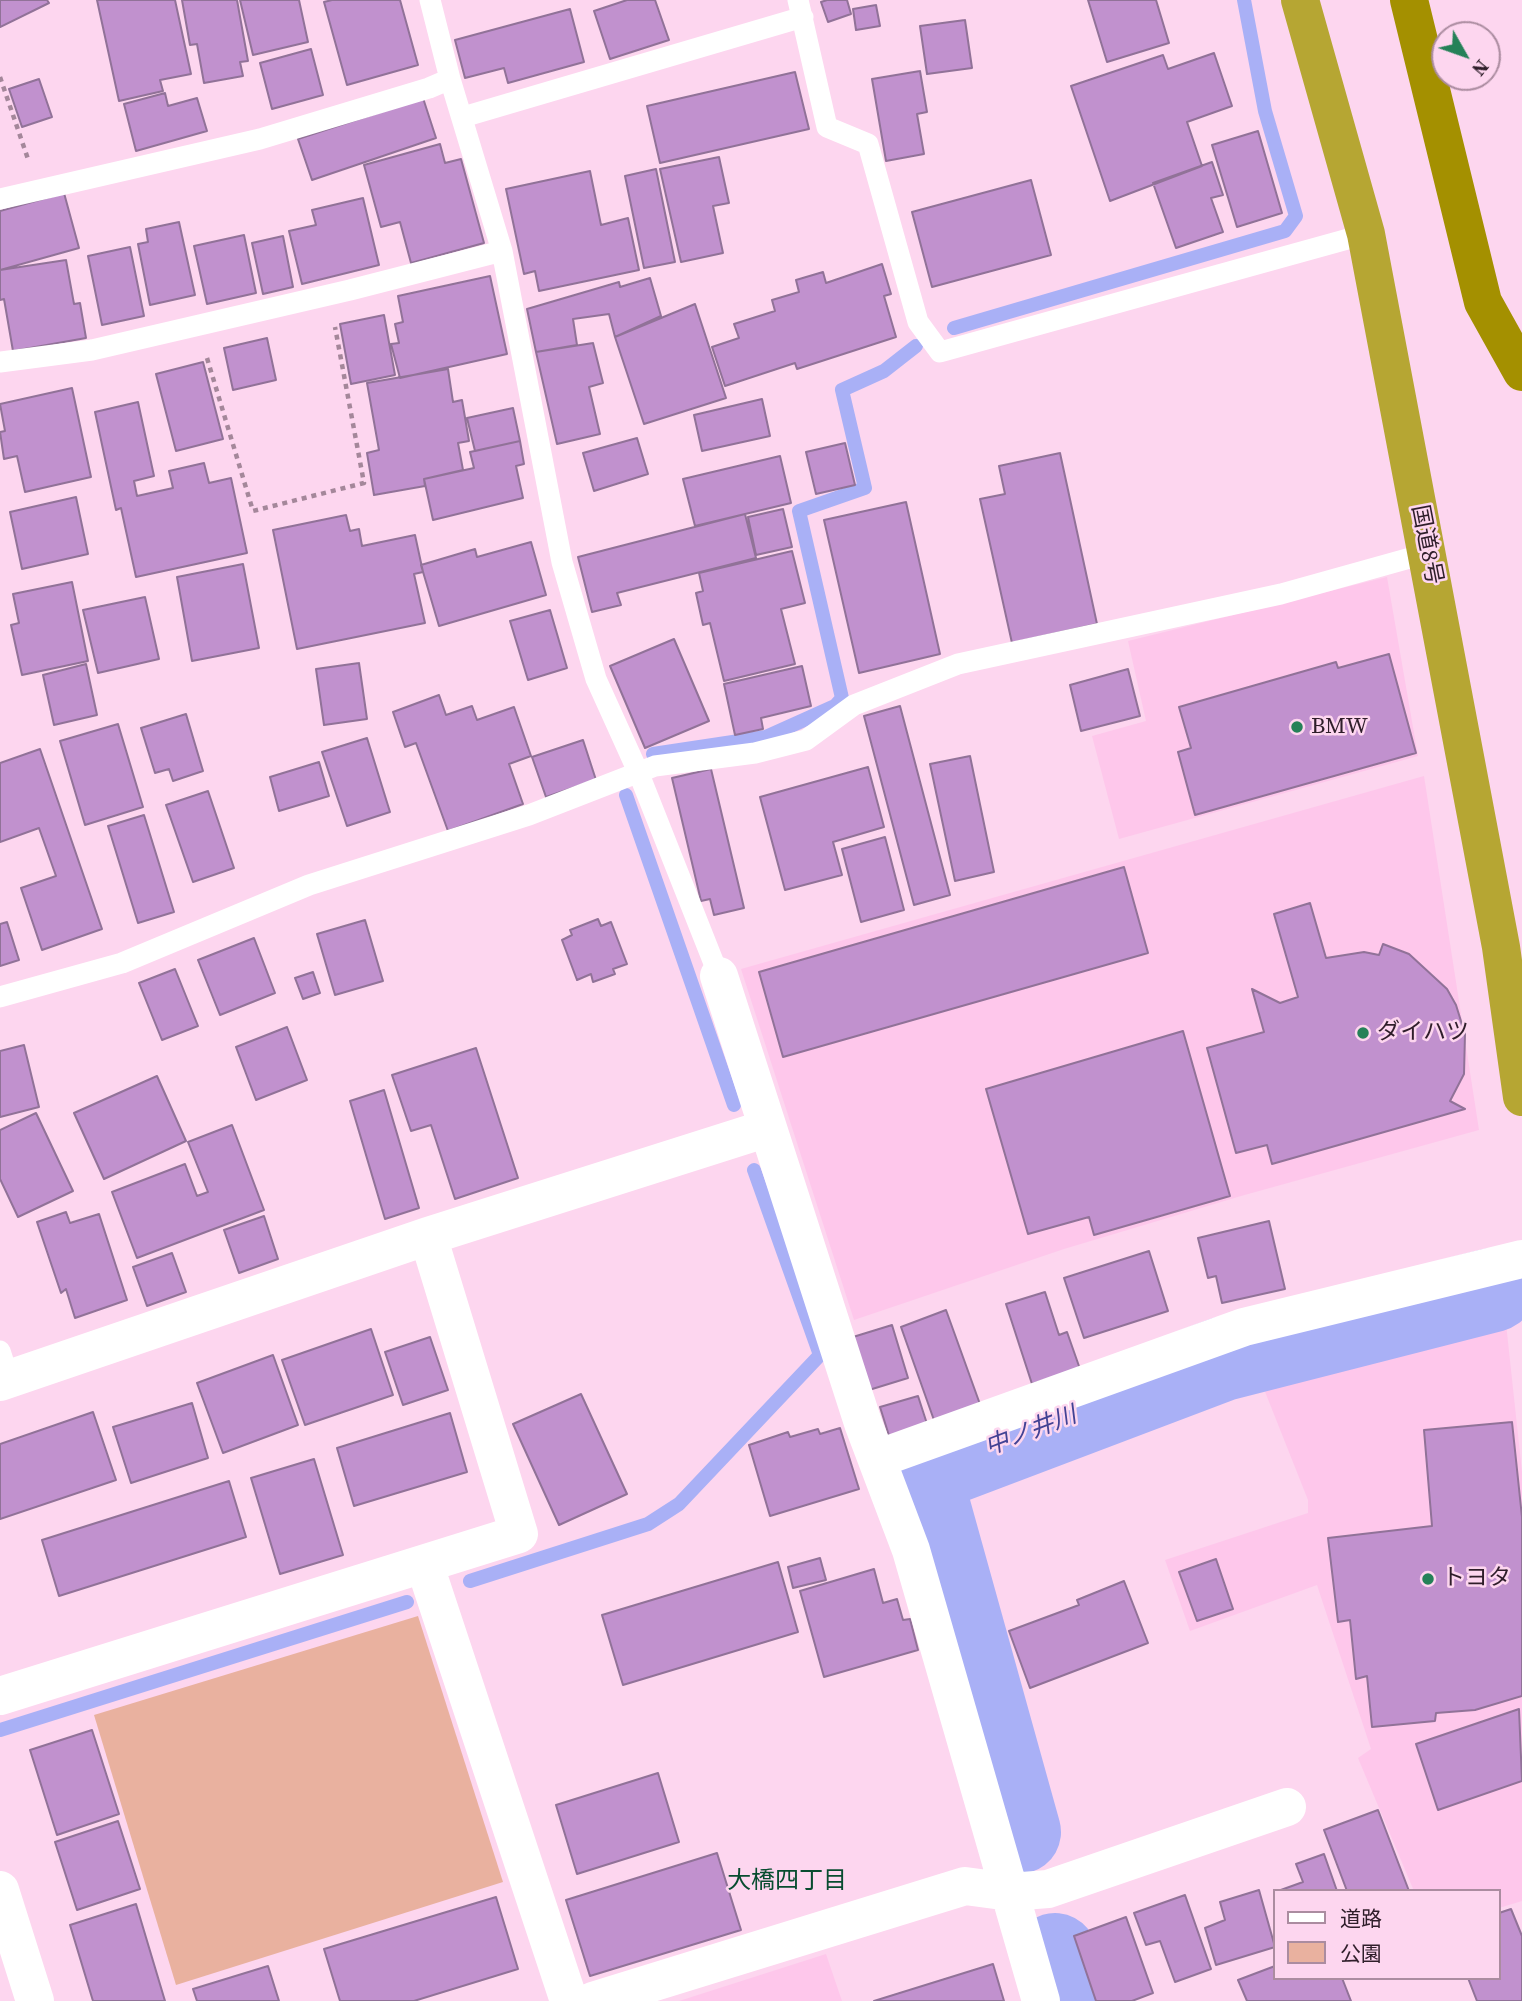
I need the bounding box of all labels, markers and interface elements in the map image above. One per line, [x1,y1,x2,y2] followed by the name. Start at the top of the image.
[1431,21,1501,91] north arrow
[1466,55,1495,82] text: N
[1405,503,1447,587] street label: 国道8号
[1311,713,1368,741] place label: BMW
[1289,719,1305,735] marker: BMW
[1377,1019,1469,1047] place label: ダイハツ
[1355,1025,1371,1041] marker: ダイハツ
[981,1401,1081,1463] water label: 中ノ井川
[1442,1565,1511,1593] place label: トヨタ
[1420,1571,1436,1587] marker: トヨタ
[727,1868,847,1896] district label: 大橋四丁目
[1274,1889,1501,1980] legend
[1340,1904,1382,1933] text: 道路
[1340,1939,1382,1968] text: 公園

